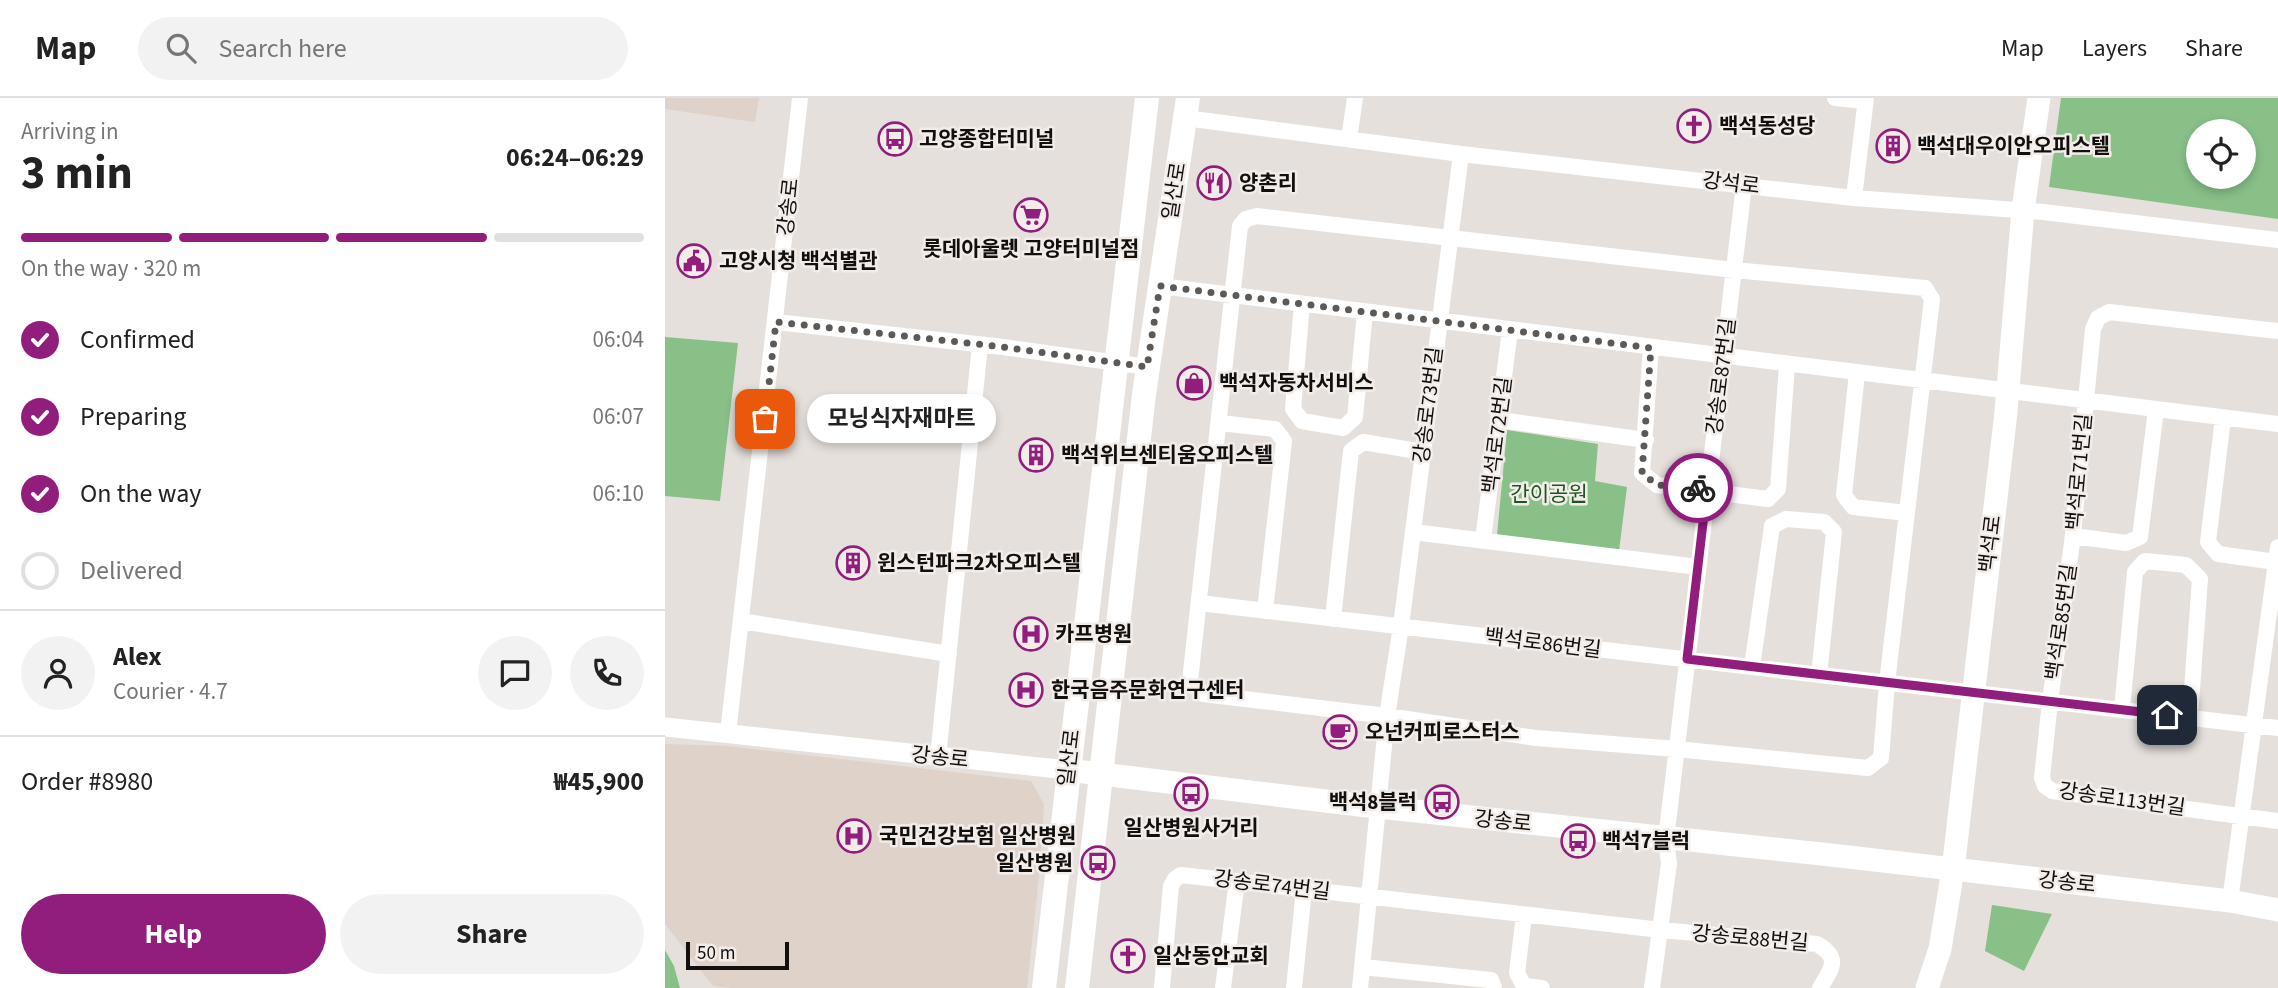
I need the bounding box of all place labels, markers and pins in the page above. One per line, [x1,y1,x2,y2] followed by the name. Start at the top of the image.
[1675,107,1713,145] church icon: 백석동성당
[1719,111,1816,141] place label: 백석동성당
[876,120,914,158] bus stop icon: 고양종합터미널
[919,124,1054,154] place label: 고양종합터미널
[1874,127,1912,165] building icon: 백석대우이안오피스텔
[1917,131,2110,161] place label: 백석대우이안오피스텔
[1195,164,1233,202] restaurant icon: 양촌리
[1239,168,1297,198] place label: 양촌리
[1012,196,1050,234] supermarket icon: 롯데아울렛 고양터미널점
[923,234,1139,264] place label: 롯데아울렛 고양터미널점
[675,242,713,280] public building icon: 고양시청 백석별관
[719,246,878,276] place label: 고양시청 백석별관
[1175,364,1213,402] shop icon: 백석자동차서비스
[1219,368,1374,398] place label: 백석자동차서비스
[735,389,795,449] pin
[807,394,996,444] callout: 모닝식자재마트
[1017,436,1055,474] building icon: 백석위브센티움오피스텔
[1061,440,1274,470] place label: 백석위브센티움오피스텔
[834,544,872,582] building icon: 윈스턴파크2차오피스텔
[877,548,1081,578] place label: 윈스턴파크2차오피스텔
[1012,615,1050,653] hospital icon: 카프병원
[1055,619,1132,649] place label: 카프병원
[1007,671,1045,709] hospital icon: 한국음주문화연구센터
[1051,675,1244,705] place label: 한국음주문화연구센터
[2137,685,2197,745] pin
[1321,713,1359,751] cafe icon: 오넌커피로스터스
[1365,717,1520,747] place label: 오넌커피로스터스
[1172,775,1210,813] bus stop icon: 일산병원사거리
[1423,783,1461,821] bus stop icon: 백석8블럭
[1329,787,1417,817] place label: 백석8블럭
[1123,813,1259,843] place label: 일산병원사거리
[835,817,873,855] hospital icon: 국민건강보험 일산병원
[879,821,1076,851] place label: 국민건강보험 일산병원
[1559,822,1597,860] bus stop icon: 백석7블럭
[1602,826,1690,856] place label: 백석7블럭
[1079,844,1117,882] bus stop icon: 일산병원
[996,848,1073,878] place label: 일산병원
[1109,937,1147,975] church icon: 일산동안교회
[1153,941,1269,971] place label: 일산동안교회

